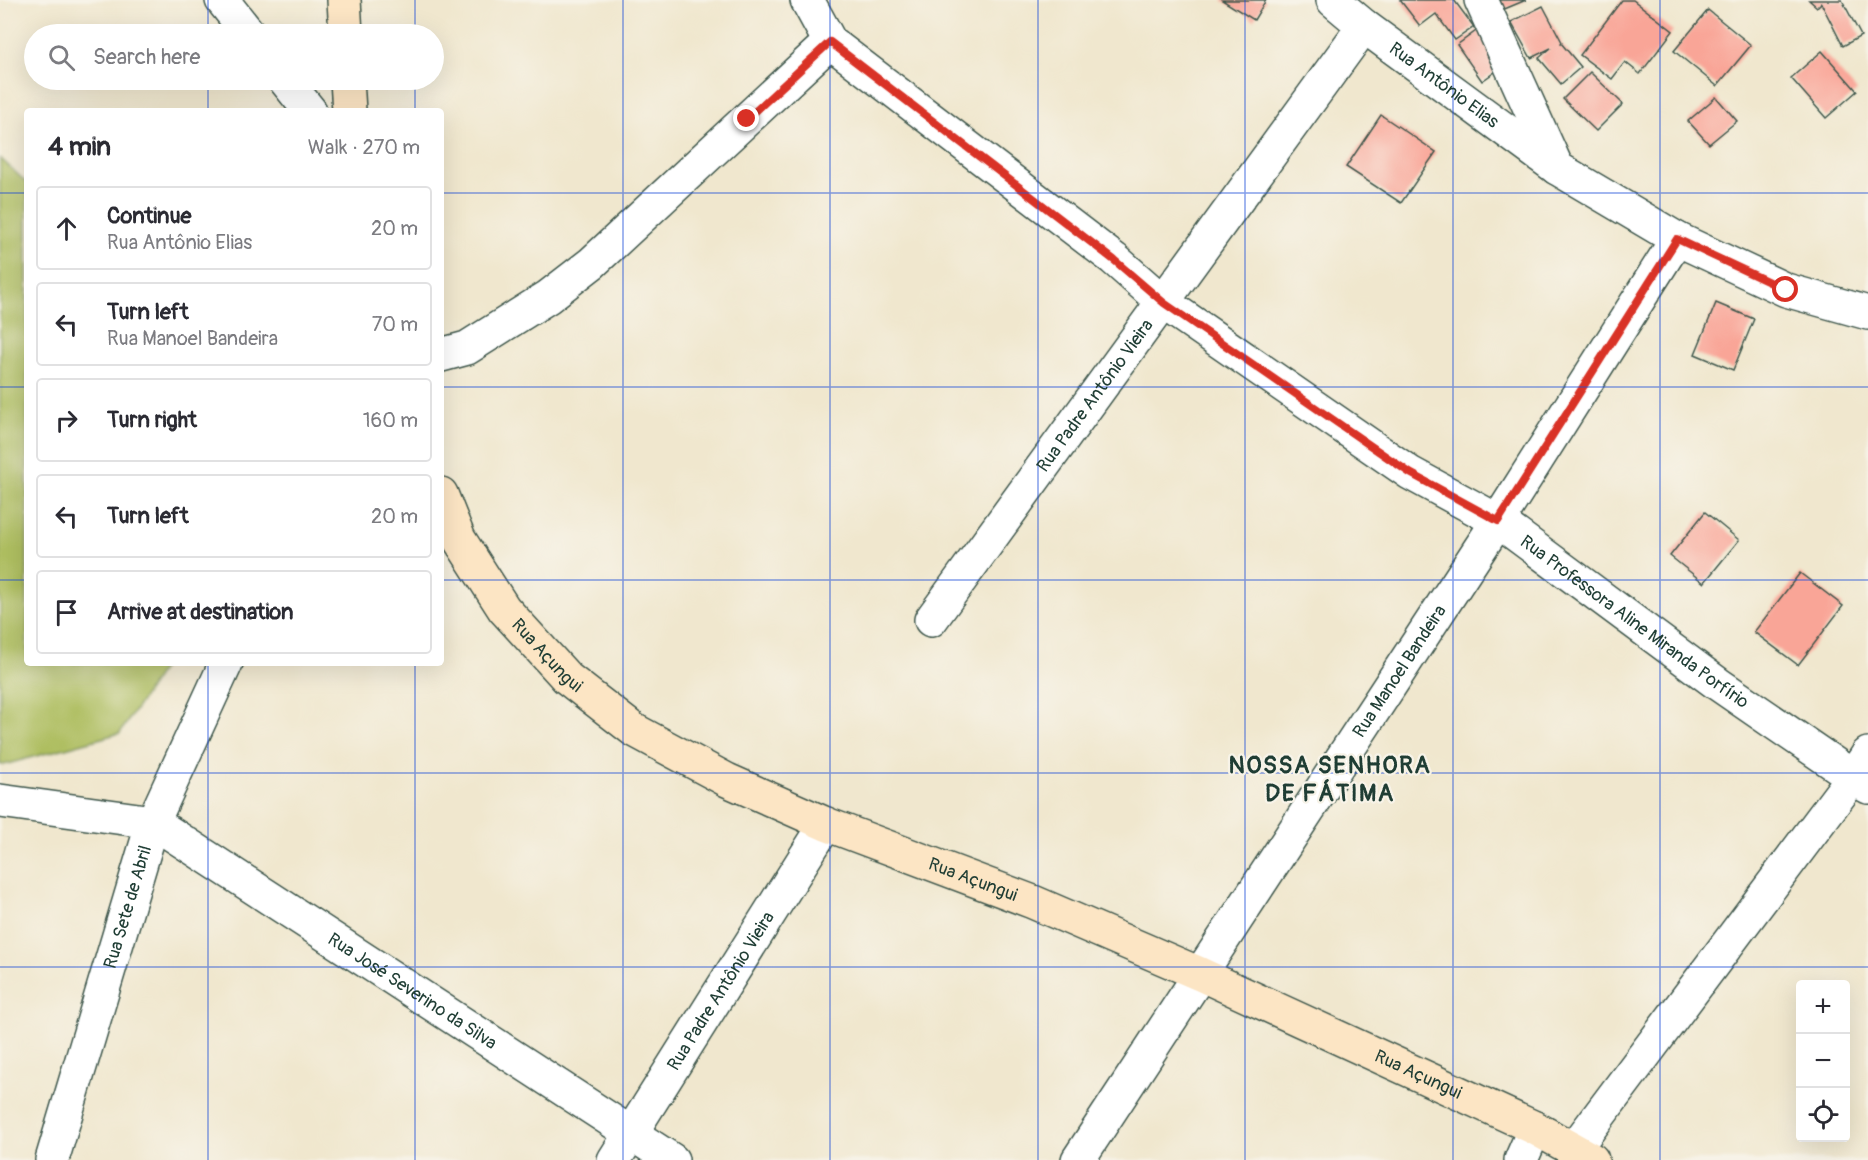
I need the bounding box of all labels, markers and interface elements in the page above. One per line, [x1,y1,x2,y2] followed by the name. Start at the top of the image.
[24,24,444,90] search box
[1384,37,1503,133] street label: Rua Antônio Elias
[45,41,78,74] icon: search
[93,43,200,71] text: Search here
[733,105,759,131] route end
[48,131,111,163] text: 4 min
[308,135,420,160] text: Walk · 270 m
[107,202,191,230] text: Continue
[50,212,83,245] icon: ahead
[371,216,418,241] text: 20 m
[107,230,252,255] text: Rua Antônio Elias
[1772,276,1798,302] route start
[107,298,189,326] text: Turn left
[50,308,83,341] icon: left
[372,312,418,337] text: 70 m
[1032,315,1159,477] street label: Rua Padre Antônio Vieira
[107,326,278,351] text: Rua Manoel Bandeira
[50,404,83,437] icon: right
[107,406,197,434] text: Turn right
[363,408,418,433] text: 160 m
[50,500,83,533] icon: left
[107,502,189,530] text: Turn left
[371,504,418,529] text: 20 m
[1516,530,1753,714] street label: Rua Professora Aline Miranda Porfírio
[50,596,83,629] icon: arrive
[107,598,293,626] text: Arrive at destination
[1348,601,1452,742] street label: Rua Manoel Bandeira
[506,614,587,698] street label: Rua Açungui
[1229,751,1431,808] district label: NOSSA SENHORA DE FÁTIMA
[99,843,157,972] street label: Rua Sete de Abril
[925,853,1021,907] street label: Rua Açungui
[662,907,780,1075] street label: Rua Padre Antônio Vieira
[323,928,501,1055] street label: Rua José Severino da Silva
[1796,980,1850,1142] map controls
[1796,980,1850,1034] button: +
[1796,1034,1850,1088] button: −
[1371,1045,1465,1105] street label: Rua Açungui
[1796,1088,1850,1142] button: locate

